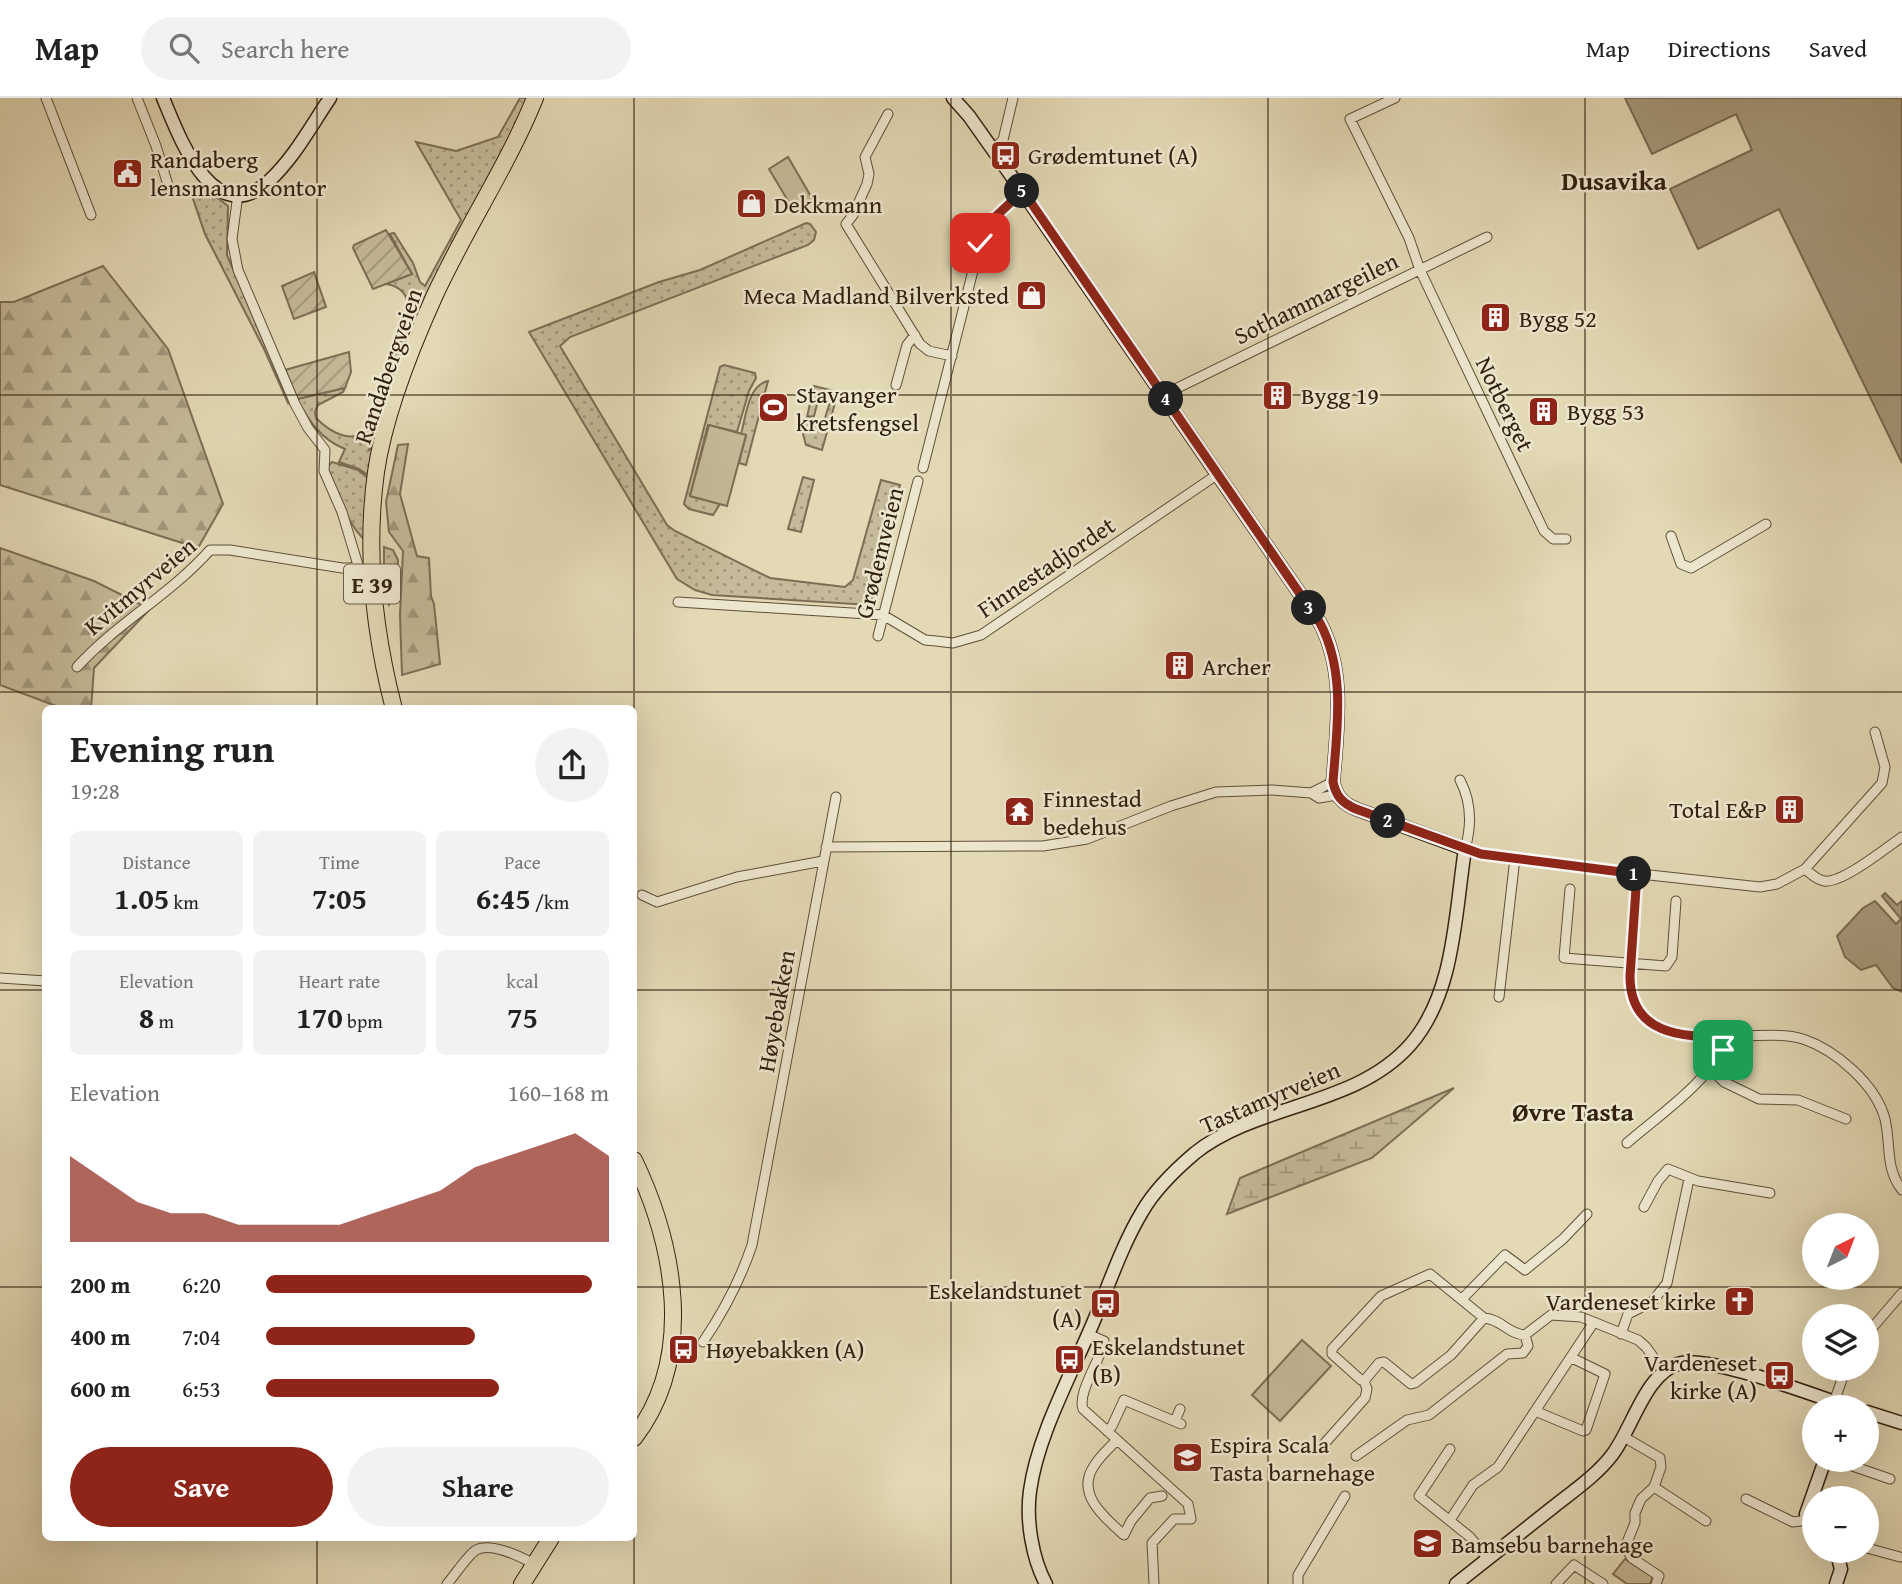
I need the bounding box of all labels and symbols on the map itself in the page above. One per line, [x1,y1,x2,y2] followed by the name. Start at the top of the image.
[988,138,1022,172] bus stop icon: Grødemtunet (A)
[1028,138,1198,173] place label: Grødemtunet (A)
[150,142,327,205] place label: Randaberg lensmannskontor
[110,156,144,190] public building icon: Randaberg lensmannskontor
[1561,161,1667,200] district label: Dusavika
[1004,174,1040,208] pin: 5
[734,187,768,221] shop icon: Dekkmann
[774,187,883,222] place label: Dekkmann
[950,213,1010,273] pin
[1228,243,1405,353] street label: Sothammargeilen
[743,278,1009,313] place label: Meca Madland Bilverksted
[1015,278,1049,312] shop icon: Meca Madland Bilverksted
[345,283,431,448] street label: Randabergveien
[1479,301,1513,335] building icon: Bygg 52
[1519,301,1597,336] place label: Bygg 52
[1467,351,1543,458] street label: Notberget
[796,377,919,440] place label: Stavanger kretsfengsel
[1261,378,1295,412] building icon: Bygg 19
[1301,378,1379,413] place label: Bygg 19
[1148,382,1184,416] pin: 4
[756,391,790,425] sports icon: Stavanger kretsfengsel
[1527,394,1561,428] building icon: Bygg 53
[1567,394,1645,429] place label: Bygg 53
[846,483,912,622] street label: Grødemveien
[970,508,1122,626] street label: Finnestadjordet
[76,528,204,643] street label: Kvitmyrveien
[344,564,400,604] road number: E 39
[1292,590,1326,626] pin: 3
[1162,649,1196,683] building icon: Archer
[1202,649,1271,684] place label: Archer
[1043,781,1142,844] place label: Finnestad bedehus
[1669,792,1767,827] place label: Total E&P
[1773,792,1807,826] building icon: Total E&P
[1003,795,1037,829] temple icon: Finnestad bedehus
[1370,804,1406,838] pin: 2
[1616,856,1652,892] pin: 1
[748,947,804,1075] street label: Høyebakken
[1693,1020,1753,1080] pin
[1195,1052,1346,1142] street label: Tastamyrveien
[1512,1092,1635,1131] district label: Øvre Tasta
[1802,1213,1880,1290] north arrow
[929,1273,1083,1336] place label: Eskelandstunet (A)
[1546,1284,1716,1319] place label: Vardeneset kirke
[1722,1284,1756,1318] church icon: Vardeneset kirke
[1088,1287,1122,1321] bus stop icon: Eskelandstunet (A)
[1092,1329,1246,1392] place label: Eskelandstunet (B)
[666,1332,700,1366] bus stop icon: Høyebakken (A)
[706,1332,865,1367] place label: Høyebakken (A)
[1052,1343,1086,1377] bus stop icon: Eskelandstunet (B)
[1644,1345,1758,1408] place label: Vardeneset kirke (A)
[1763,1359,1797,1393] bus stop icon: Vardeneset kirke (A)
[1210,1427,1375,1490] place label: Espira Scala Tasta barnehage
[1170,1441,1204,1475] school or university icon: Espira Scala Tasta barnehage
[1411,1527,1445,1561] school or university icon: Bamsebu barnehage
[1451,1527,1653,1562] place label: Bamsebu barnehage

